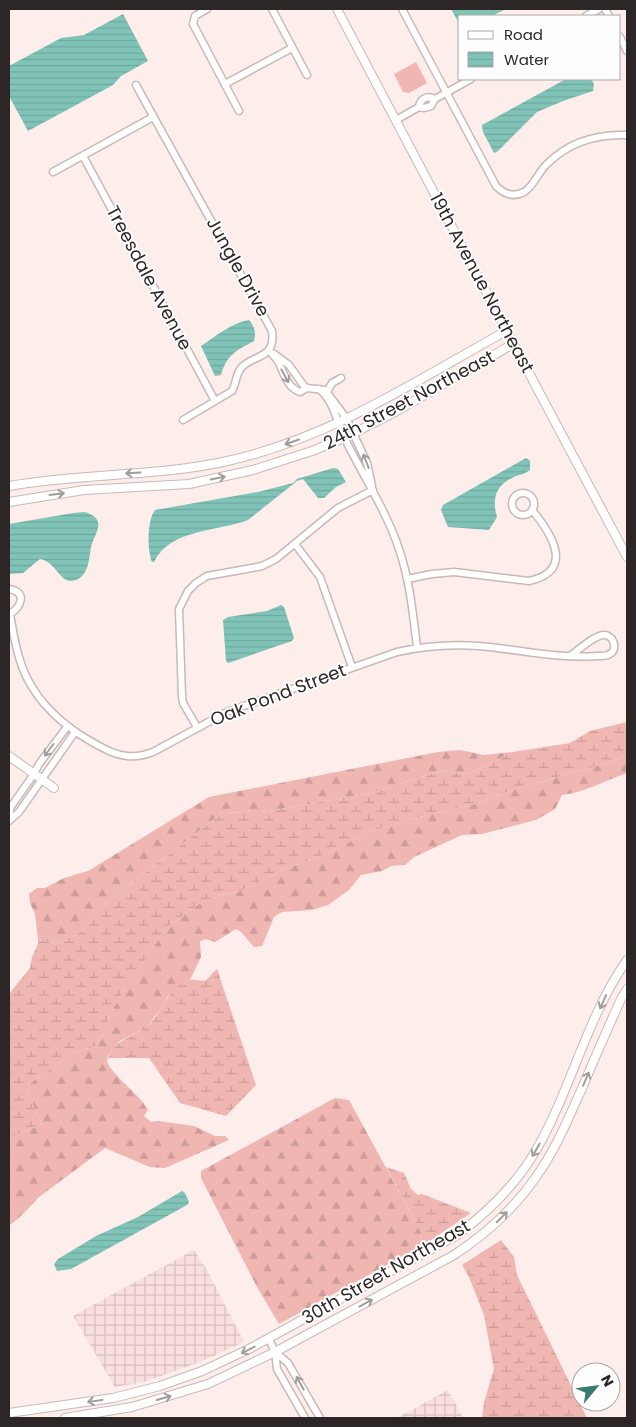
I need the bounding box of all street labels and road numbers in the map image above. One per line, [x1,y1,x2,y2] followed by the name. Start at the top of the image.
[424,188,541,377] street label: 19th Avenue Northeast
[101,201,198,354] street label: Treesdale Avenue
[201,212,276,321] street label: Jungle Drive
[319,344,499,455] street label: 24th Street Northeast
[206,657,349,732] street label: Oak Pond Street
[297,1213,475,1330] street label: 30th Street Northeast

